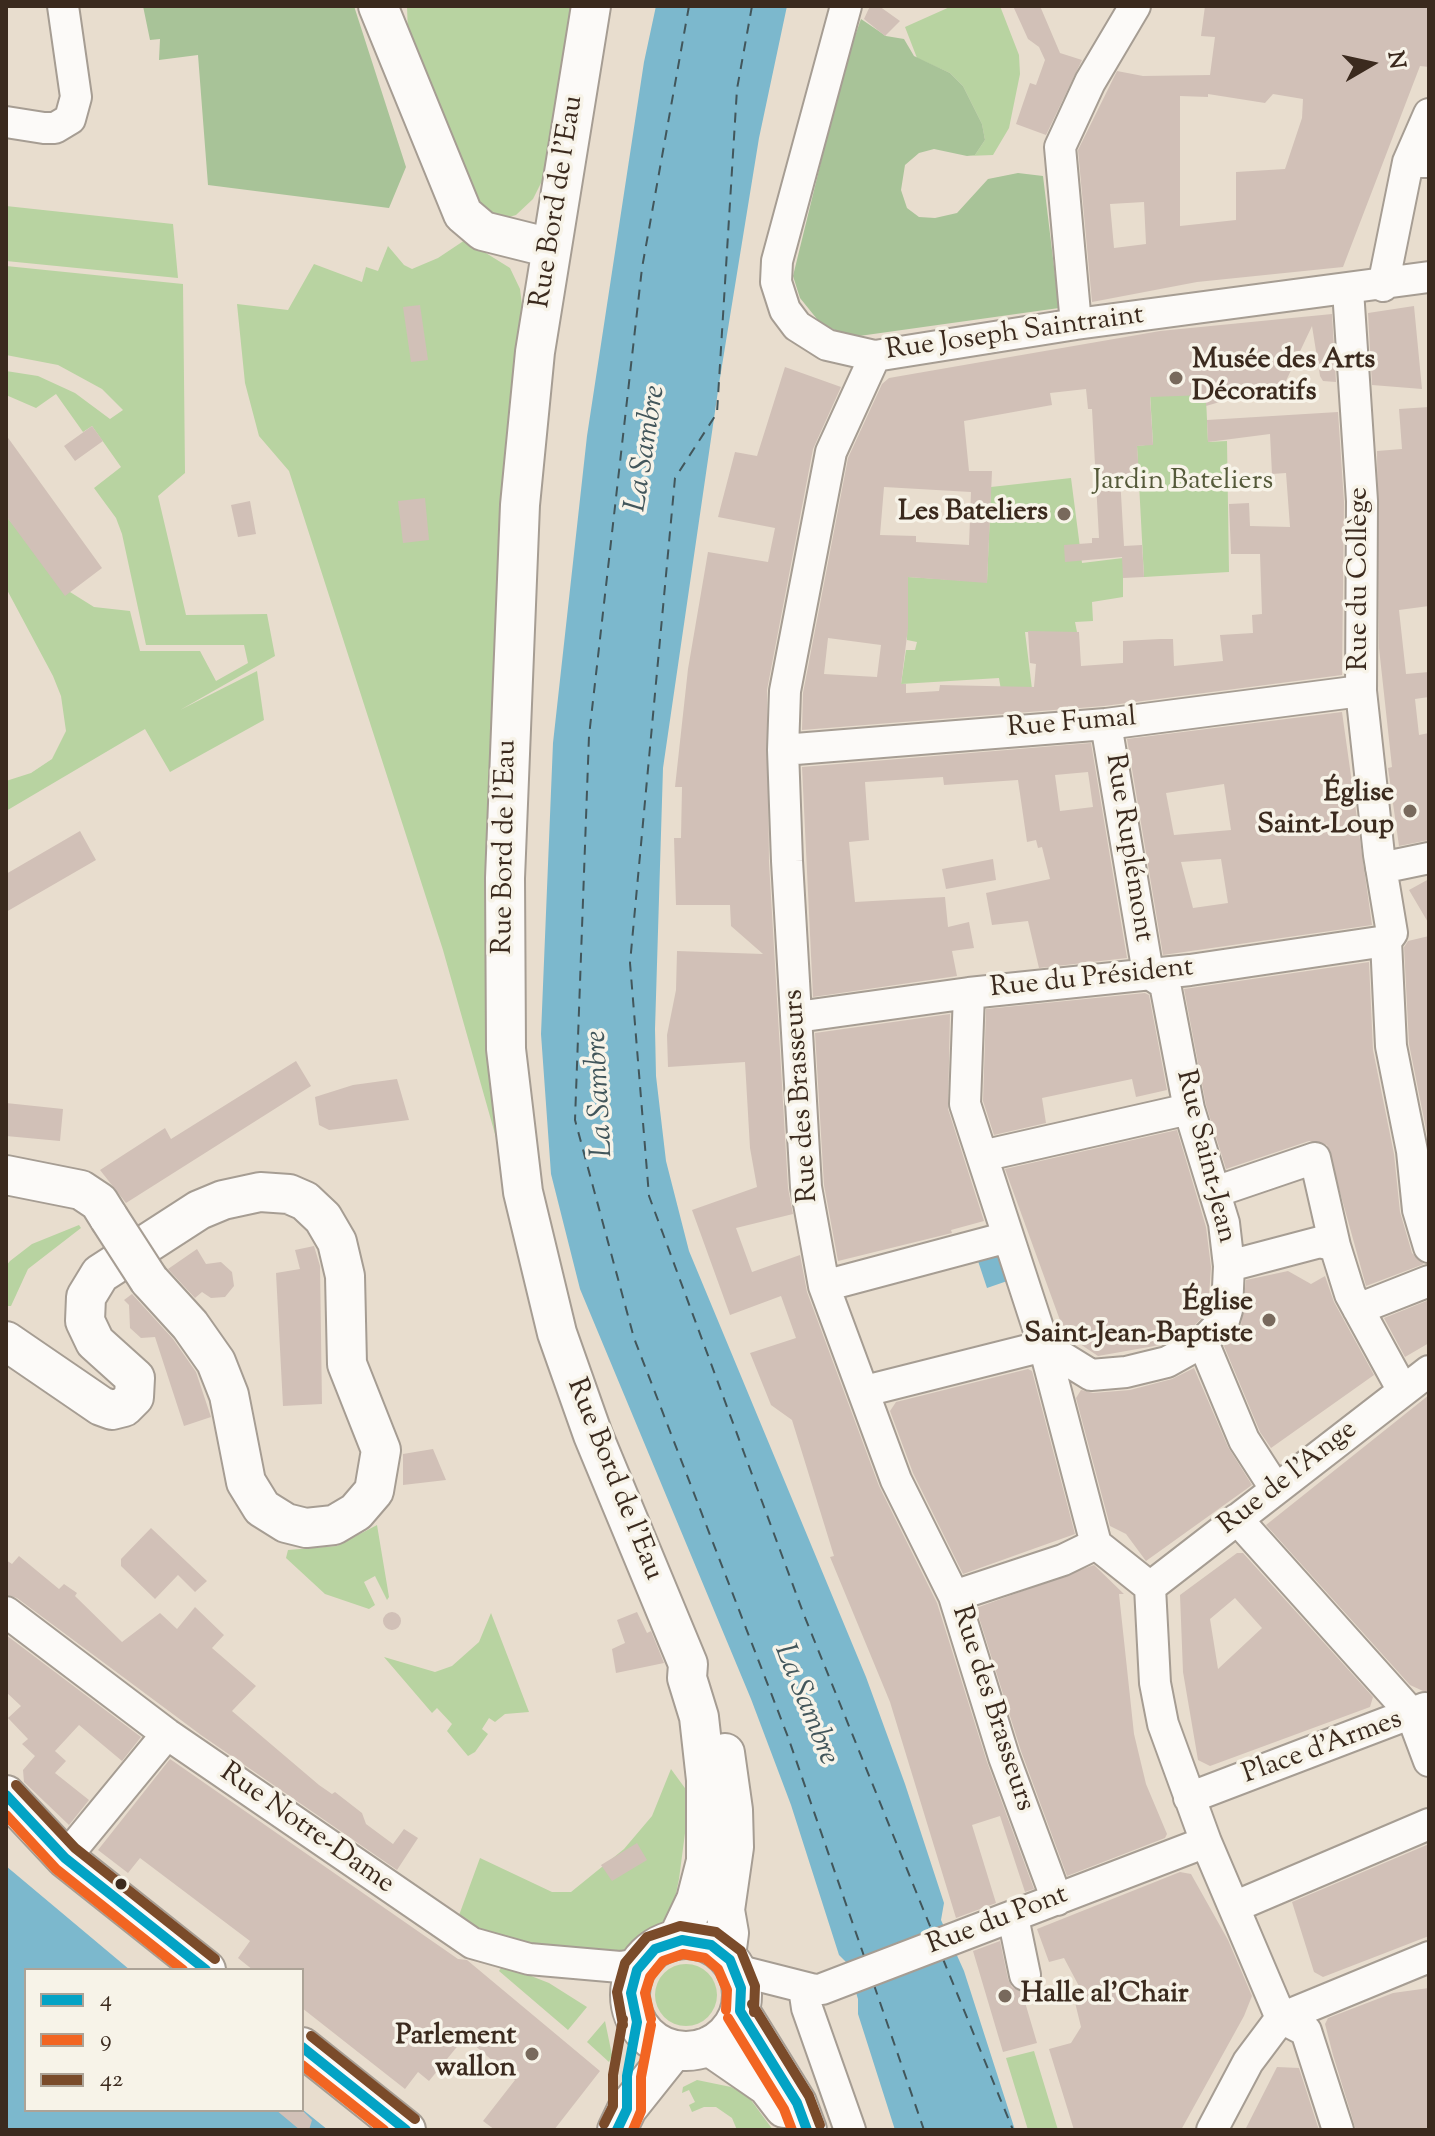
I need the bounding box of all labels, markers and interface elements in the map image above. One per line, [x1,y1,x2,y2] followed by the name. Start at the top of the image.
[1331,24,1411,104] north arrow
[1378,49,1412,71] text: N
[526,93,592,311] street label: Rue Bord de l'Eau
[884,300,1146,370] street label: Rue Joseph Saintraint
[1192,345,1375,411] place label: Musée des Arts Décoratifs
[1167,369,1185,387] marker: Musée des Arts Décoratifs
[620,383,676,515] water label: La Sambre
[1093,466,1273,500] park label: Jardin Bateliers
[1344,487,1378,671] street label: Rue du Collège
[898,497,1048,531] place label: Les Bateliers
[1055,505,1073,523] marker: Les Bateliers
[1006,703,1138,747] street label: Rue Fumal
[488,739,526,955] street label: Rue Bord de l'Eau
[1096,752,1158,944] street label: Rue Ruplémont
[1257,778,1394,844] place label: Église Saint-Loup
[1401,802,1419,820] marker: Église Saint-Loup
[989,953,1195,1007] street label: Rue du Président
[779,988,827,1204] street label: Rue des Brasseurs
[581,1030,623,1158] water label: La Sambre
[1166,1067,1242,1247] street label: Rue Saint-Jean
[1024,1287,1253,1353] place label: Église Saint-Jean-Baptiste
[1260,1311,1278,1329] marker: Église Saint-Jean-Baptiste
[557,1374,669,1586] street label: Rue Bord de l'Eau
[1213,1415,1365,1543] street label: Rue de l'Ange
[942,1602,1040,1816] street label: Rue des Brasseurs
[763,1639,845,1771] water label: La Sambre
[1239,1705,1407,1793] street label: Place d'Armes
[212,1757,400,1903] street label: Rue Notre-Dame
[113,1876,129,1892] unlabelled marker
[923,1880,1073,1964] street label: Rue du Pont
[24,1968,304,2112] legend
[1021,1979,1188,2013] place label: Halle al'Chair
[100,1983,112,2017] text: 4
[996,1987,1014,2005] marker: Halle al'Chair
[395,2021,516,2087] place label: Parlement wallon
[100,2023,112,2057] text: 9
[523,2045,541,2063] marker: Parlement wallon
[100,2063,123,2097] text: 42

